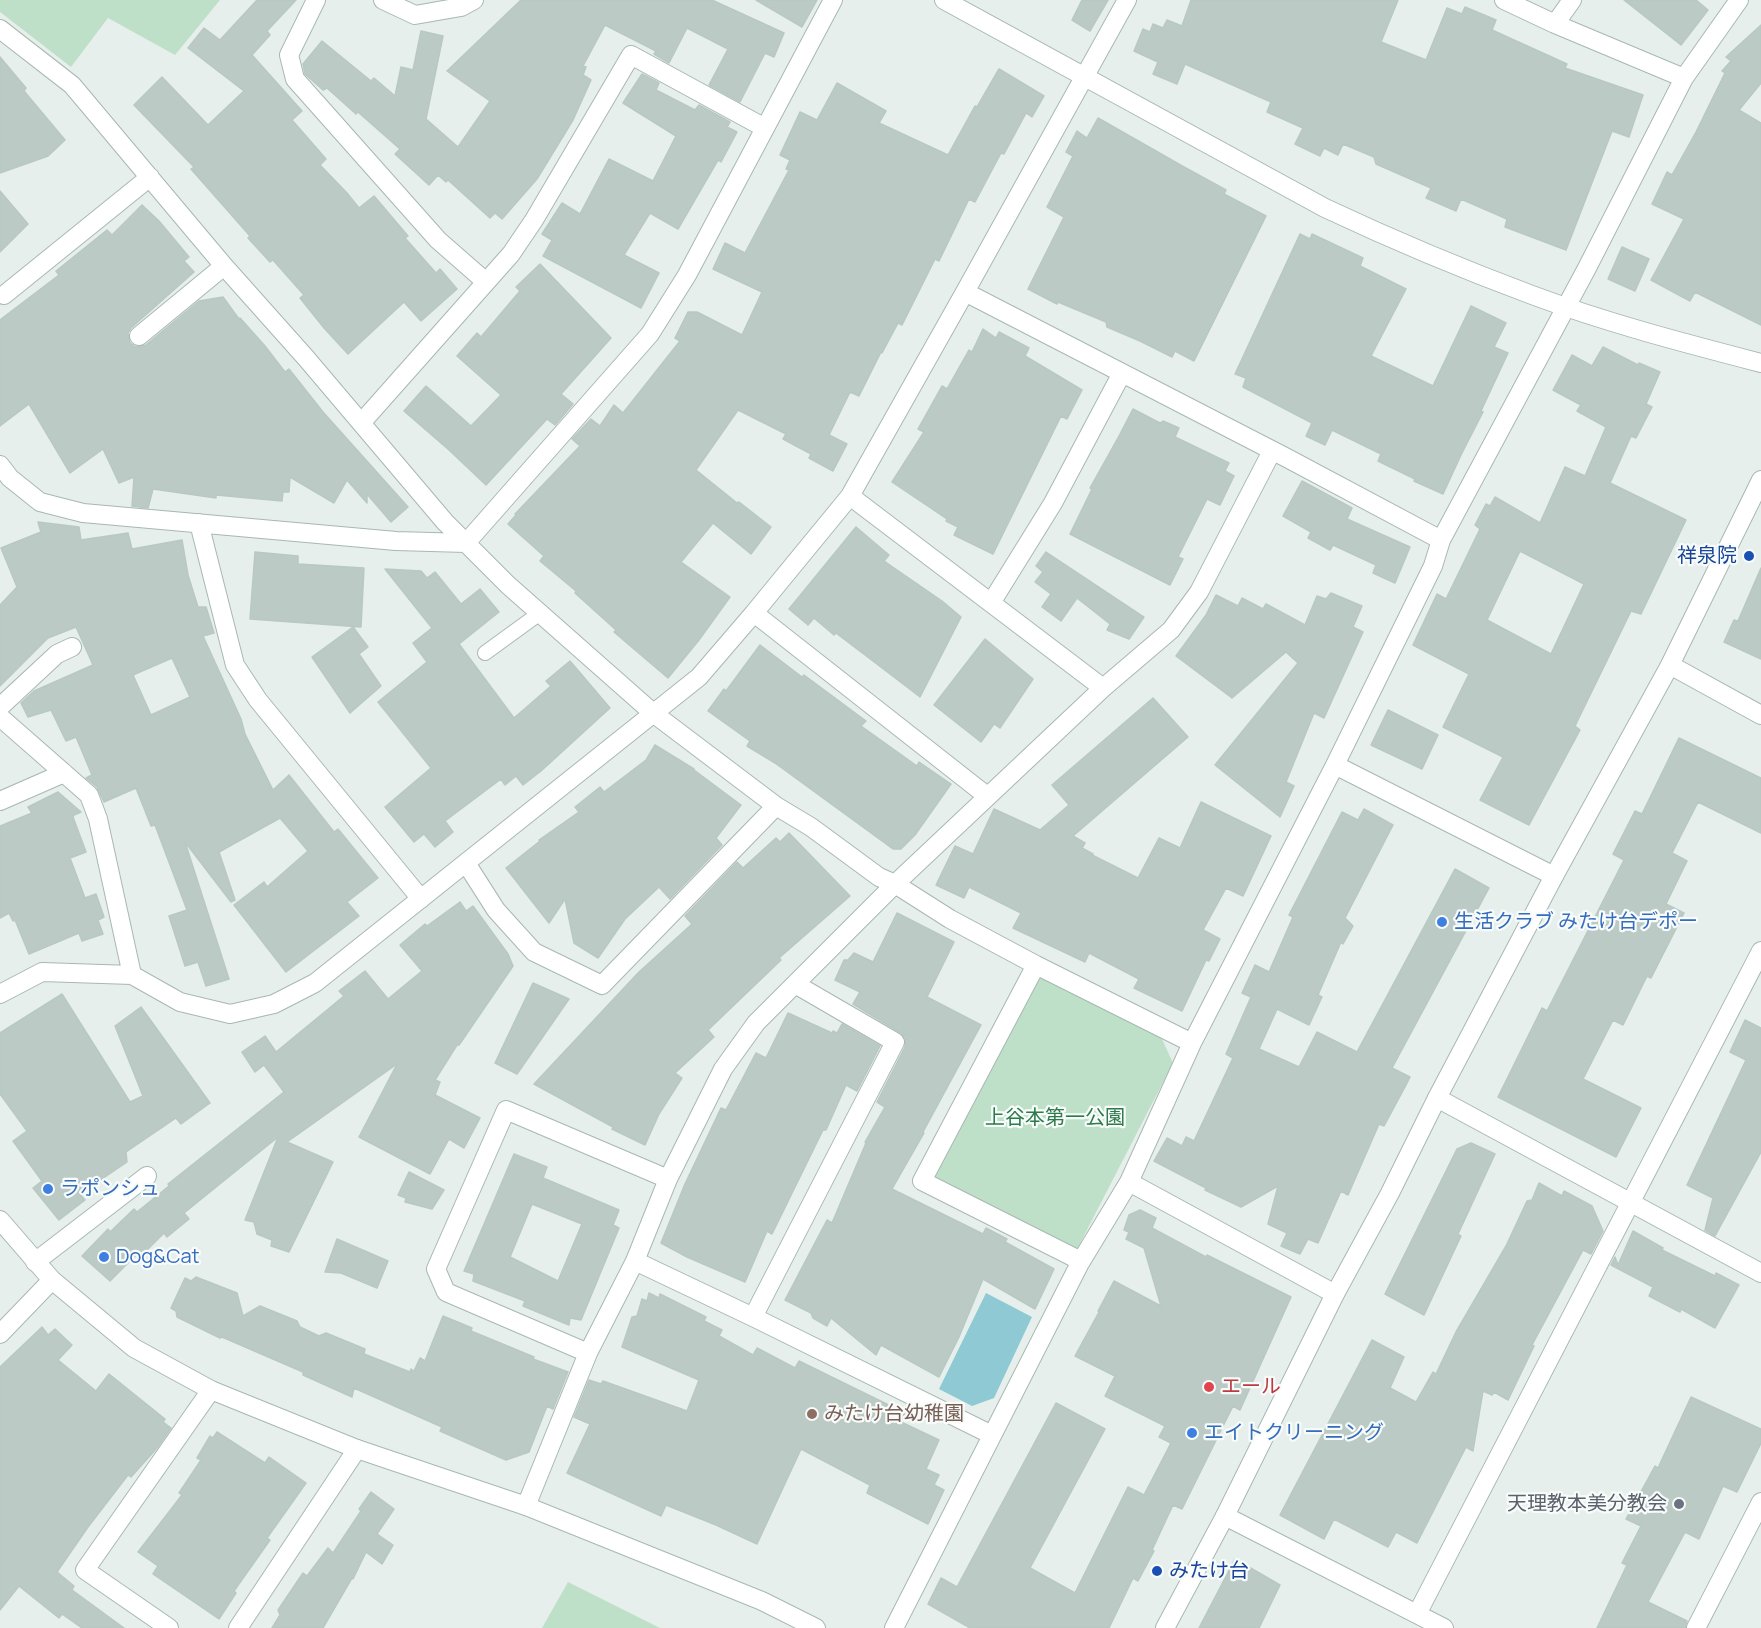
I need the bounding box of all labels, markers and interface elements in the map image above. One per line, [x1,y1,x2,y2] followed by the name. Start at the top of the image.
[1677,544,1737,568] place label: 祥泉院
[1742,549,1756,563] marker: 祥泉院
[1454,910,1698,934] place label: 生活クラブ みたけ台デポー
[1435,915,1449,929] marker: 生活クラブ みたけ台デポー
[985,1106,1125,1130] park label: 上谷本第一公園
[60,1177,160,1201] place label: ラポンシュ
[41,1182,55,1196] marker: ラポンシュ
[116,1245,200,1269] place label: Dog&Cat
[97,1250,111,1264] marker: Dog&Cat
[1221,1375,1281,1399] place label: エール
[1202,1380,1216,1394] marker: エール
[824,1402,964,1426] place label: みたけ台幼稚園
[805,1407,819,1421] marker: みたけ台幼稚園
[1204,1421,1384,1445] place label: エイトクリーニング
[1185,1426,1199,1440] marker: エイトクリーニング
[1507,1492,1667,1516] place label: 天理教本美分教会
[1672,1497,1686,1511] marker: 天理教本美分教会
[1169,1559,1249,1583] place label: みたけ台
[1150,1564,1164,1578] marker: みたけ台

